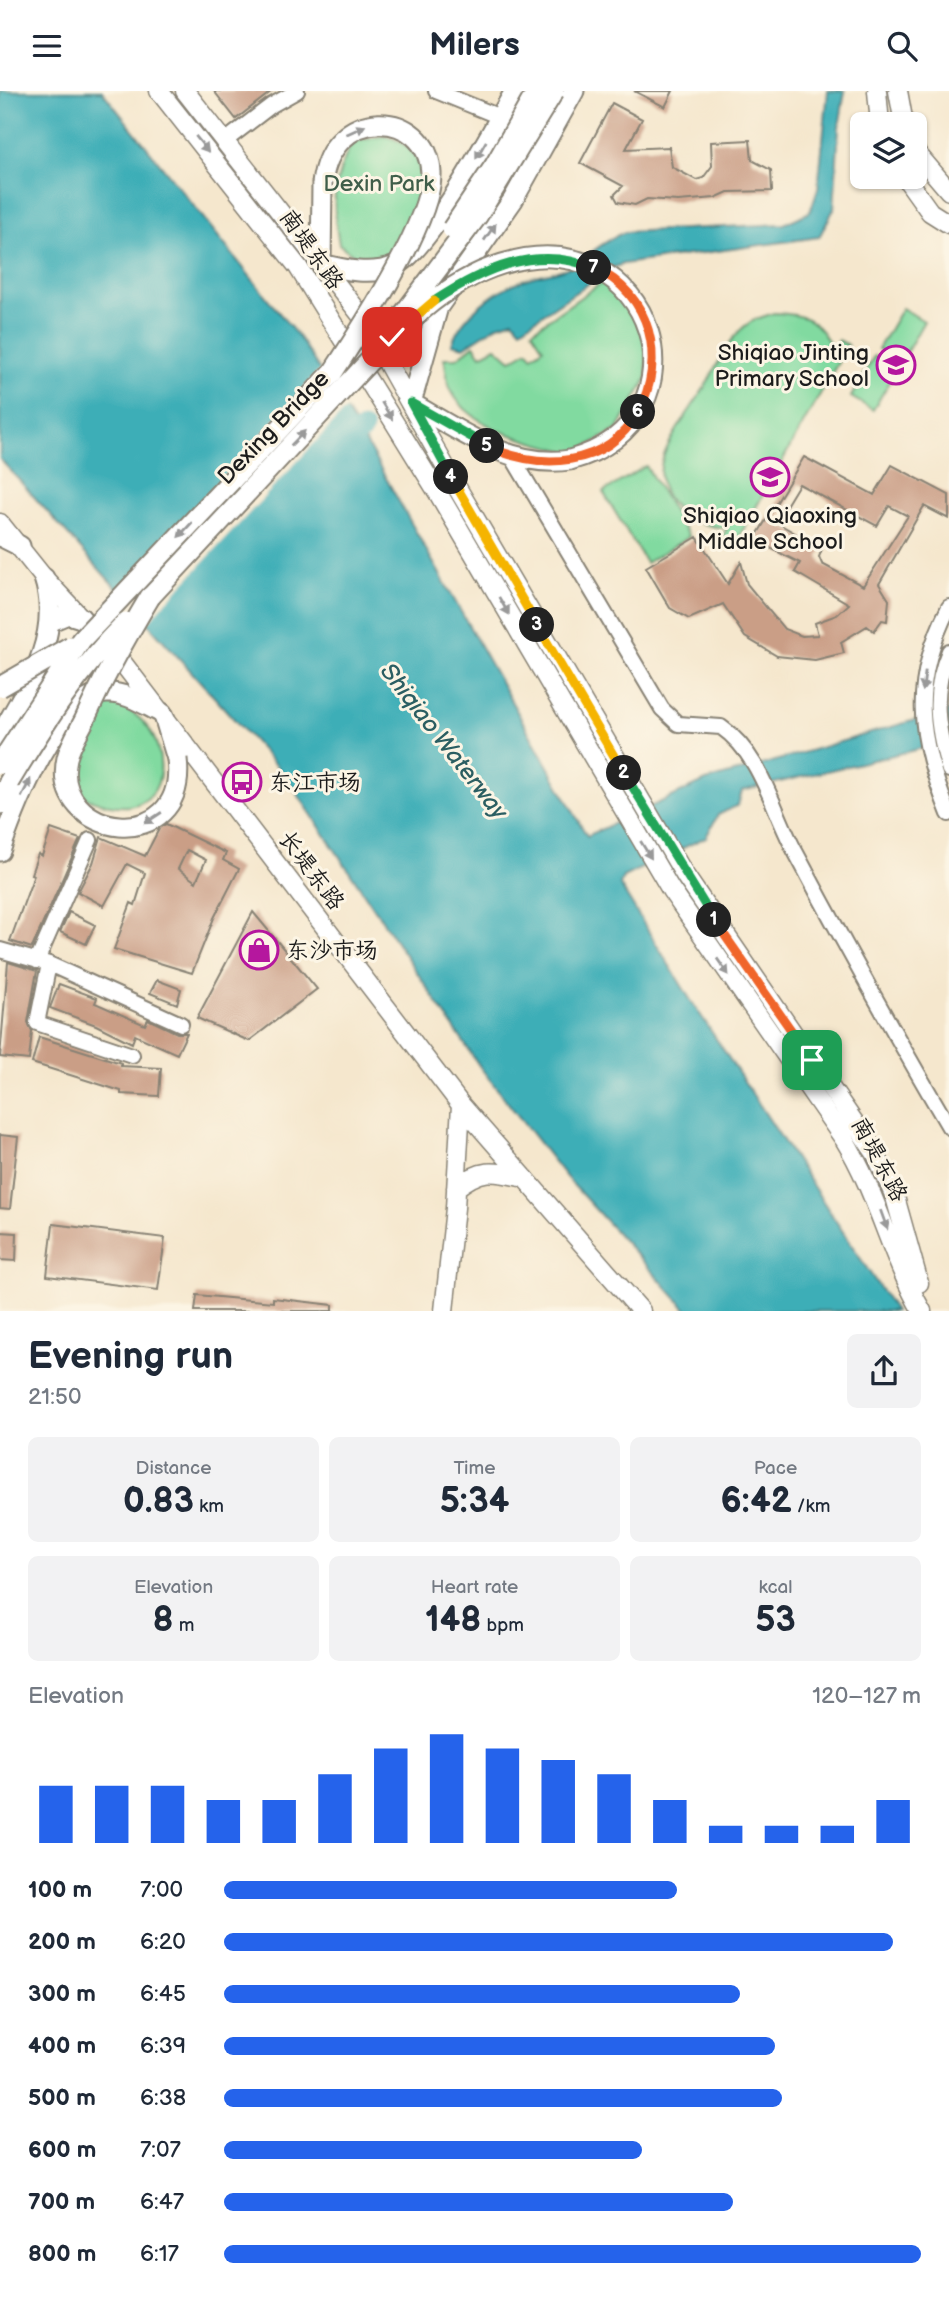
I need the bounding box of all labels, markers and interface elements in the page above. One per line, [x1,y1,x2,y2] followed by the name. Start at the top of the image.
[429,26,520,65] text: Milers
[28,27,66,65] icon: menu
[883,27,921,65] icon: search
[850,112,927,189] map controls
[850,112,927,189] button: layers
[346,124,366,136] one-way arrow
[194,136,209,153] one-way arrow
[475,141,487,160] one-way arrow
[323,170,435,198] park label: Dexin Park
[273,204,349,295] street label: 南堤东路
[483,223,497,241] one-way arrow
[576,251,612,285] pin: 7
[588,256,599,279] text: 7
[362,307,422,367] pin
[373,318,411,356] icon: check
[715,339,869,393] place label: Shiqiao Jinting Primary School
[875,344,917,386] school or university icon: Shiqiao Jinting Primary School
[212,365,335,491] street label: Dexing Bridge
[620,395,656,429] pin: 6
[632,400,643,423] text: 6
[381,401,394,420] one-way arrow
[289,429,306,446] one-way arrow
[470,429,504,463] pin: 5
[481,434,492,457] text: 5
[749,456,791,498] school or university icon: Shiqiao Qiaoxing Middle School
[434,459,468,495] pin: 4
[445,465,456,488] text: 4
[683,502,857,556] place label: Shiqiao Qiaoxing Middle School
[178,521,194,538] one-way arrow
[497,597,510,616] one-way arrow
[520,607,554,643] pin: 3
[531,613,542,636] text: 3
[374,657,514,826] water label: Shiqiao Waterway
[918,670,929,692] one-way arrow
[606,755,642,791] pin: 2
[221,761,263,803] bus stop icon: 东江市场
[618,761,629,784] text: 2
[269,769,361,797] place label: 东江市场
[20,778,32,798] one-way arrow
[143,811,163,824] one-way arrow
[272,825,350,916] street label: 长堤东路
[639,840,652,859] one-way arrow
[696,903,732,937] pin: 1
[710,908,718,931] text: 1
[238,929,280,971] shop icon: 东沙市场
[286,937,378,965] place label: 东沙市场
[716,958,730,976] one-way arrow
[782,1030,842,1090] pin
[793,1041,831,1079] icon: arrive
[845,1112,913,1207] street label: 南堤东路
[879,1209,890,1230] one-way arrow
[28,1334,233,1379] text: Evening run
[847,1334,921,1408] button: share
[28,1383,81,1411] text: 21:50
[136,1457,211,1480] text: Distance
[453,1457,496,1480] text: Time
[754,1457,797,1480] text: Pace
[123,1480,194,1523] text: 0.83
[440,1480,509,1523] text: 5:34
[721,1480,792,1523] text: 6:42
[194,1495,224,1518] text: km
[792,1495,830,1518] text: /km
[134,1576,213,1599] text: Elevation
[431,1576,518,1599] text: Heart rate
[758,1576,793,1599] text: kcal
[153,1599,174,1642] text: 8
[425,1599,481,1642] text: 148
[755,1599,796,1642] text: 53
[174,1614,194,1637] text: m
[481,1614,524,1637] text: bpm
[28,1682,124,1710] text: Elevation
[812,1682,921,1710] text: 120–127 m
[28,1876,92,1904] text: 100 m
[140,1876,183,1904] text: 7:00
[28,1928,96,1956] text: 200 m
[140,1928,186,1956] text: 6:20
[28,1980,96,2008] text: 300 m
[140,1980,186,2008] text: 6:45
[28,2032,96,2060] text: 400 m
[140,2032,186,2060] text: 6:39
[28,2084,96,2112] text: 500 m
[140,2084,186,2112] text: 6:38
[28,2136,96,2164] text: 600 m
[140,2136,181,2164] text: 7:07
[28,2188,95,2216] text: 700 m
[140,2188,184,2216] text: 6:47
[28,2240,96,2268] text: 800 m
[140,2240,179,2268] text: 6:17

